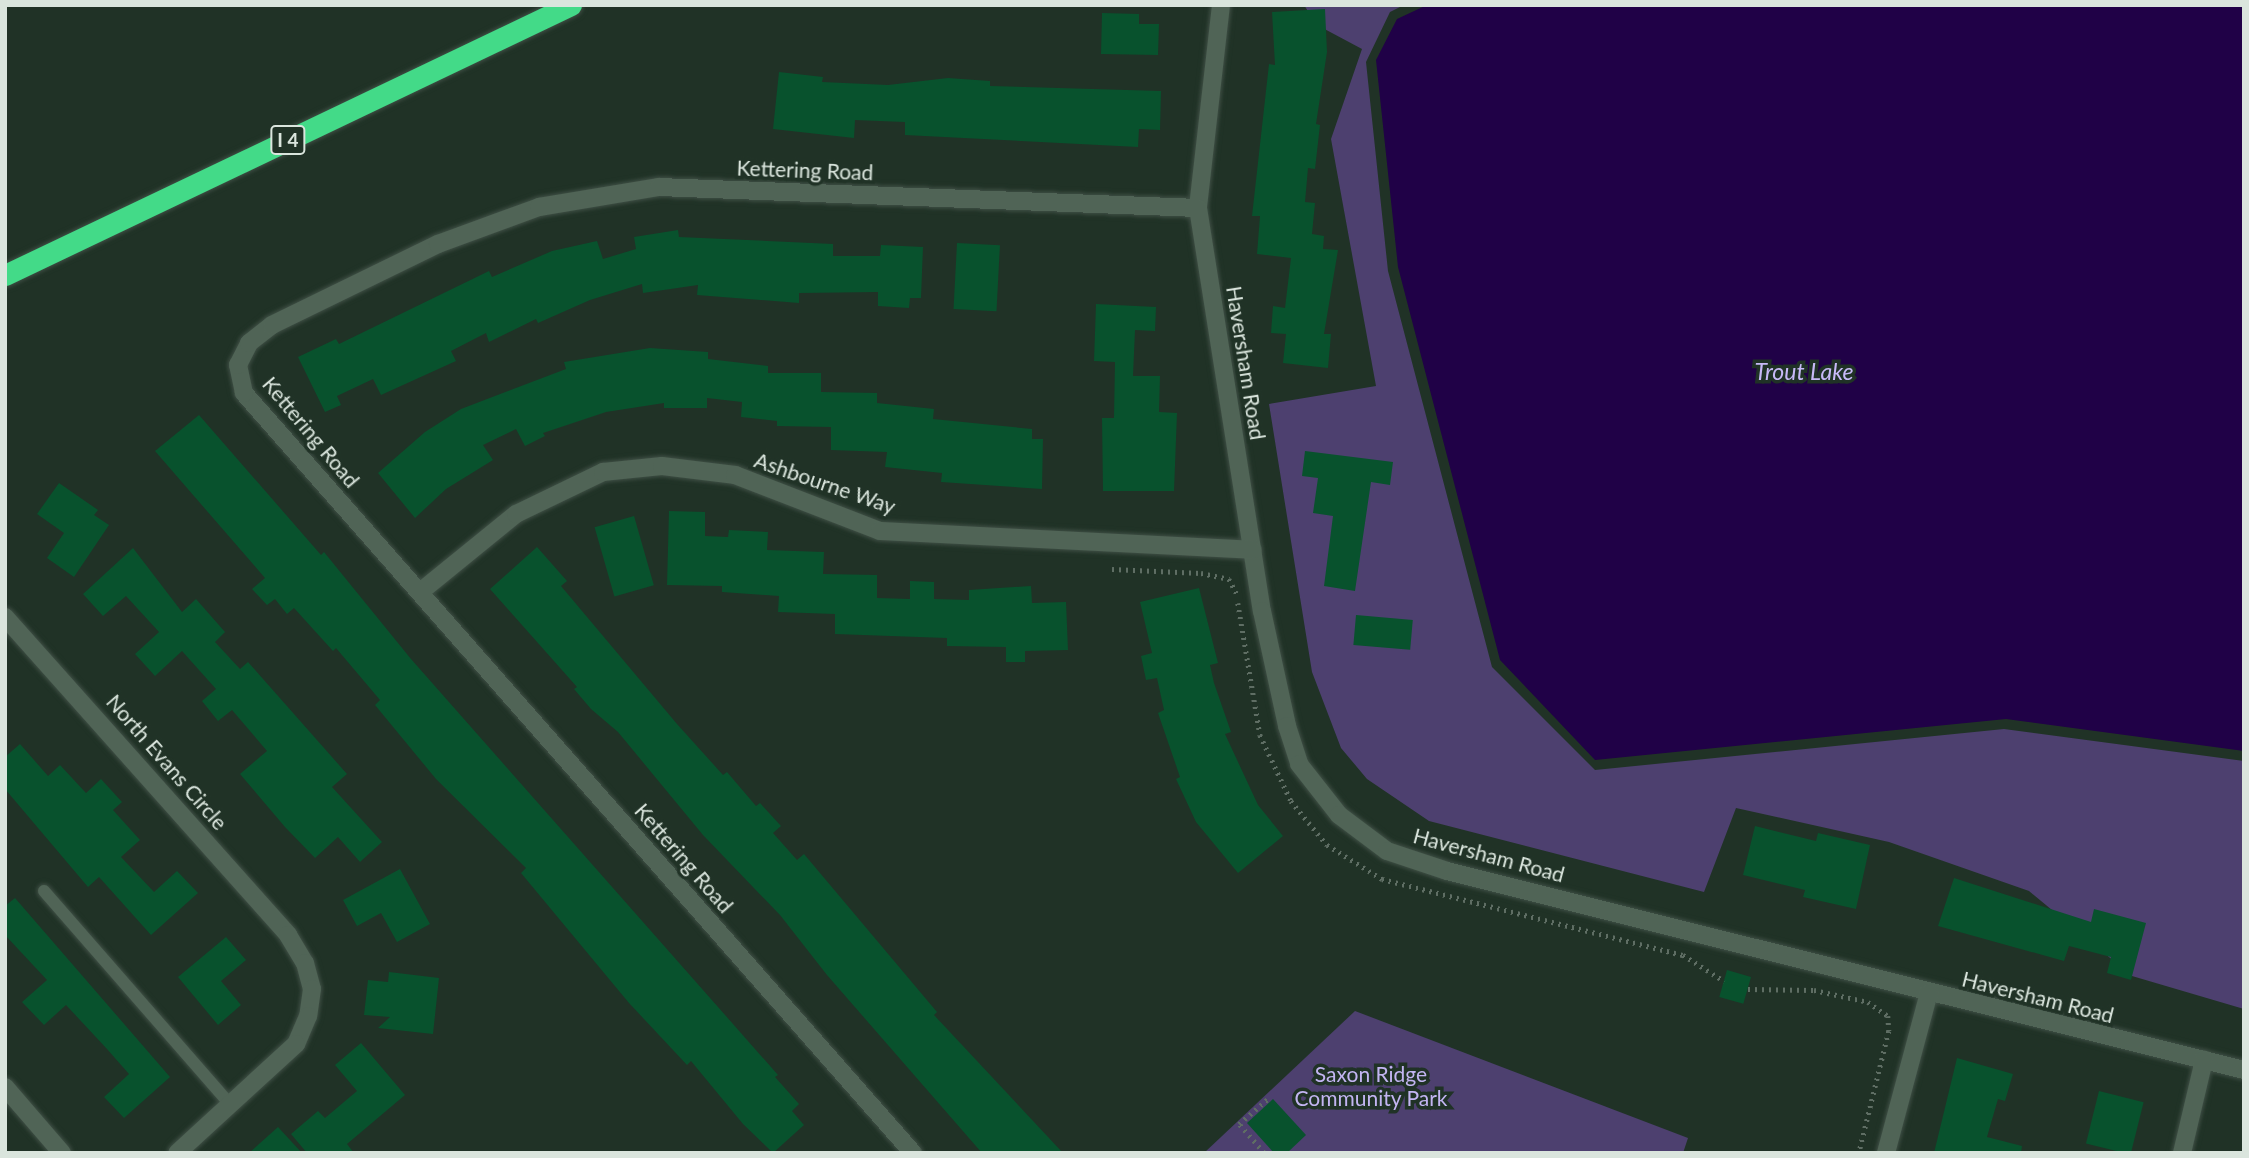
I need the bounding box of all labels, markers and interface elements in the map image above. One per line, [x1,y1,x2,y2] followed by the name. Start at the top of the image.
[269,124,307,156] road number: I 4
[736,155,874,185] street label: Kettering Road
[1221,284,1271,442] street label: Haversham Road
[1754,357,1854,385] water label: Trout Lake
[257,372,365,492] street label: Kettering Road
[751,447,899,519] street label: Ashbourne Way
[101,689,233,835] street label: North Evans Circle
[630,798,738,918] street label: Kettering Road
[1411,823,1567,887] street label: Haversham Road
[1959,966,2117,1028] street label: Haversham Road
[1294,1061,1448,1111] park label: Saxon Ridge Community Park

